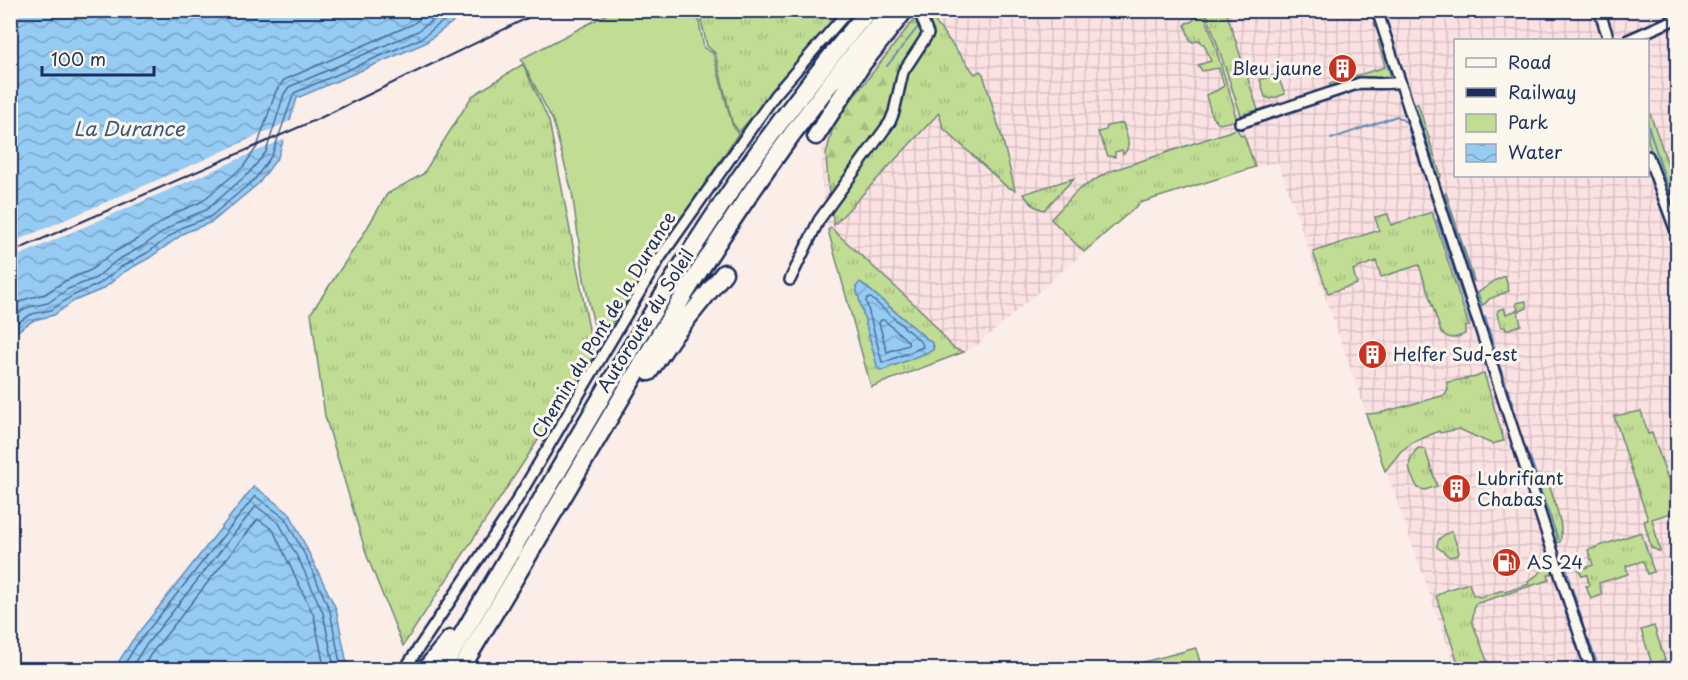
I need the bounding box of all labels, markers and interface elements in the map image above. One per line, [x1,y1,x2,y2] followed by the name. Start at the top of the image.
[42,39,154,77] scale bar
[1454,39,1649,177] legend
[51,45,106,72] text: 100 m
[1508,48,1552,75] text: Road
[1327,53,1359,85] building icon: Bleu jaune
[1231,54,1322,81] place label: Bleu jaune
[1508,78,1576,105] text: Railway
[1508,108,1548,135] text: Park
[73,113,186,143] water label: La Durance
[1508,138,1563,165] text: Water
[524,206,681,443] street label: Chemin du Pont de la Durance
[590,243,700,397] street label: Autoroute du Soleil
[1356,339,1388,371] building icon: Helfer Sud-est
[1393,340,1517,367] place label: Helfer Sud-est
[1477,464,1563,512] place label: Lubrifiant Chabas
[1440,473,1472,505] building icon: Lubrifiant Chabas
[1490,547,1522,579] fuel station icon: AS 24
[1527,548,1583,575] place label: AS 24

